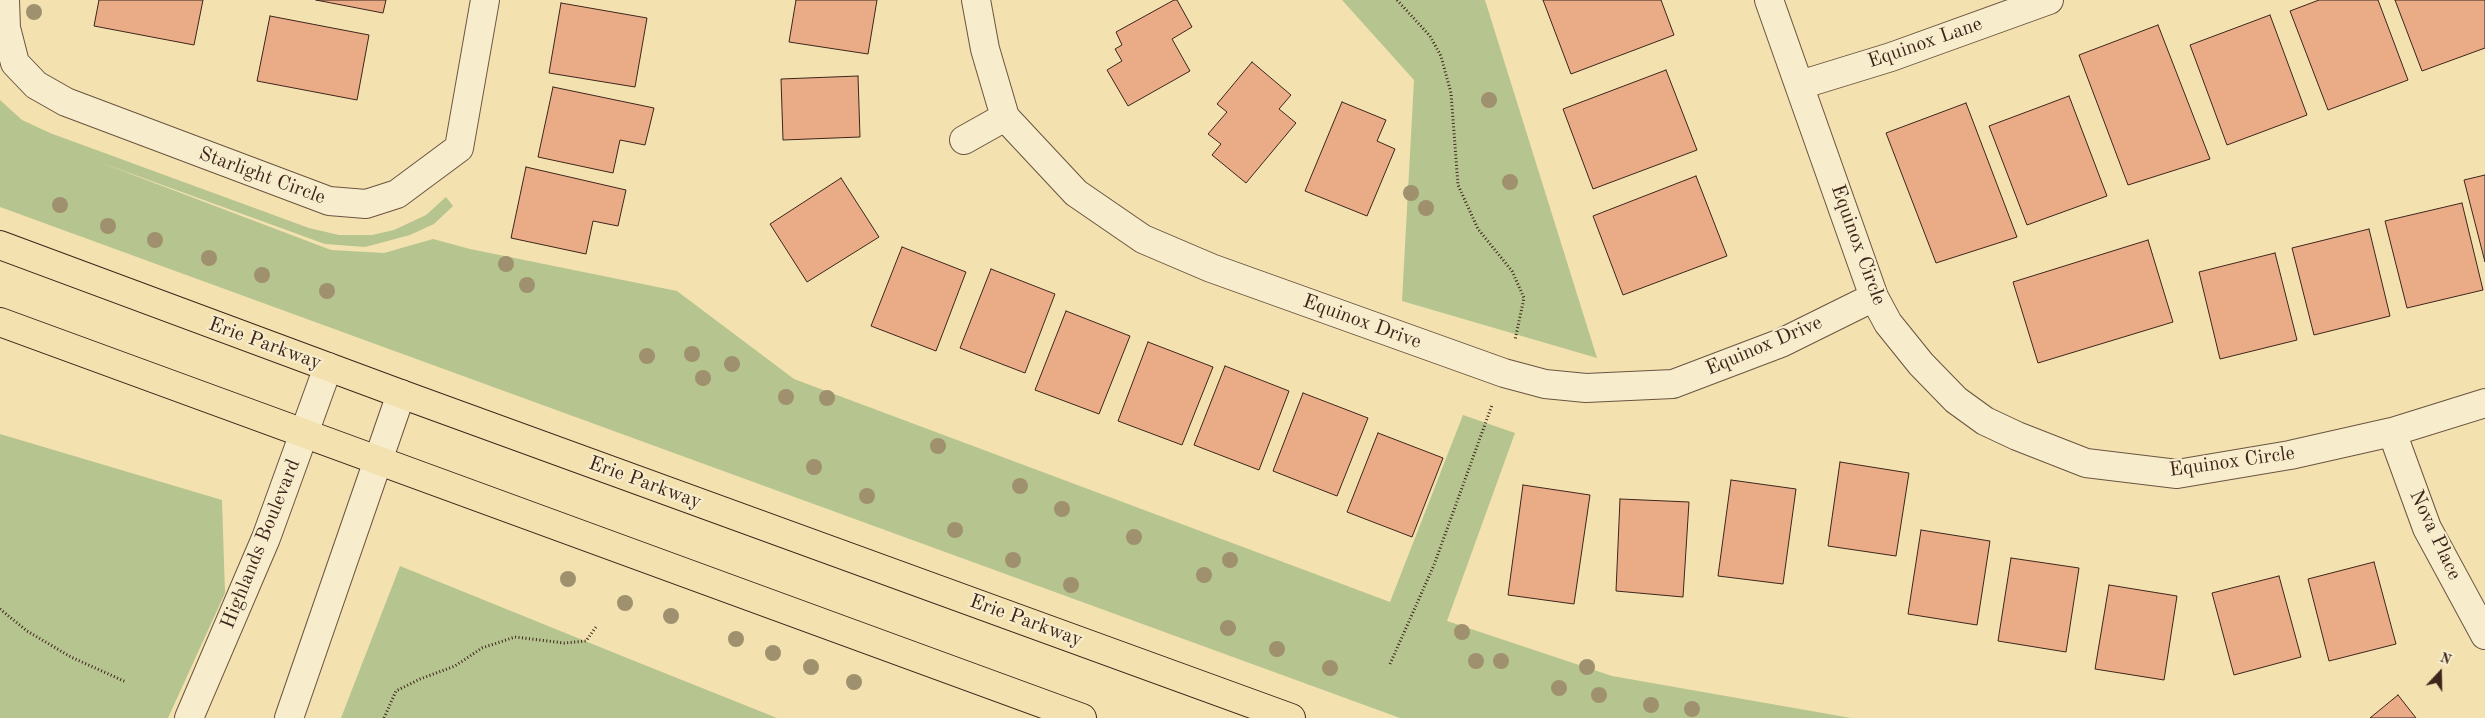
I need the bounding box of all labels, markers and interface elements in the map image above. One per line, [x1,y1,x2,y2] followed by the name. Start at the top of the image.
[1865,12,1985,74] street label: Equinox Lane
[195,142,329,210] street label: Starlight Circle
[1825,181,1891,309] street label: Equinox Circle
[1300,289,1424,355] street label: Equinox Drive
[1702,311,1826,381] street label: Equinox Drive
[205,312,325,376] street label: Erie Parkway
[2168,441,2296,483] street label: Equinox Circle
[585,451,705,515] street label: Erie Parkway
[216,456,306,632] street label: Highlands Boulevard
[2404,486,2466,584] street label: Nova Place
[966,589,1086,653] street label: Erie Parkway
[2415,648,2465,698] north arrow
[2438,651,2453,667] text: N

